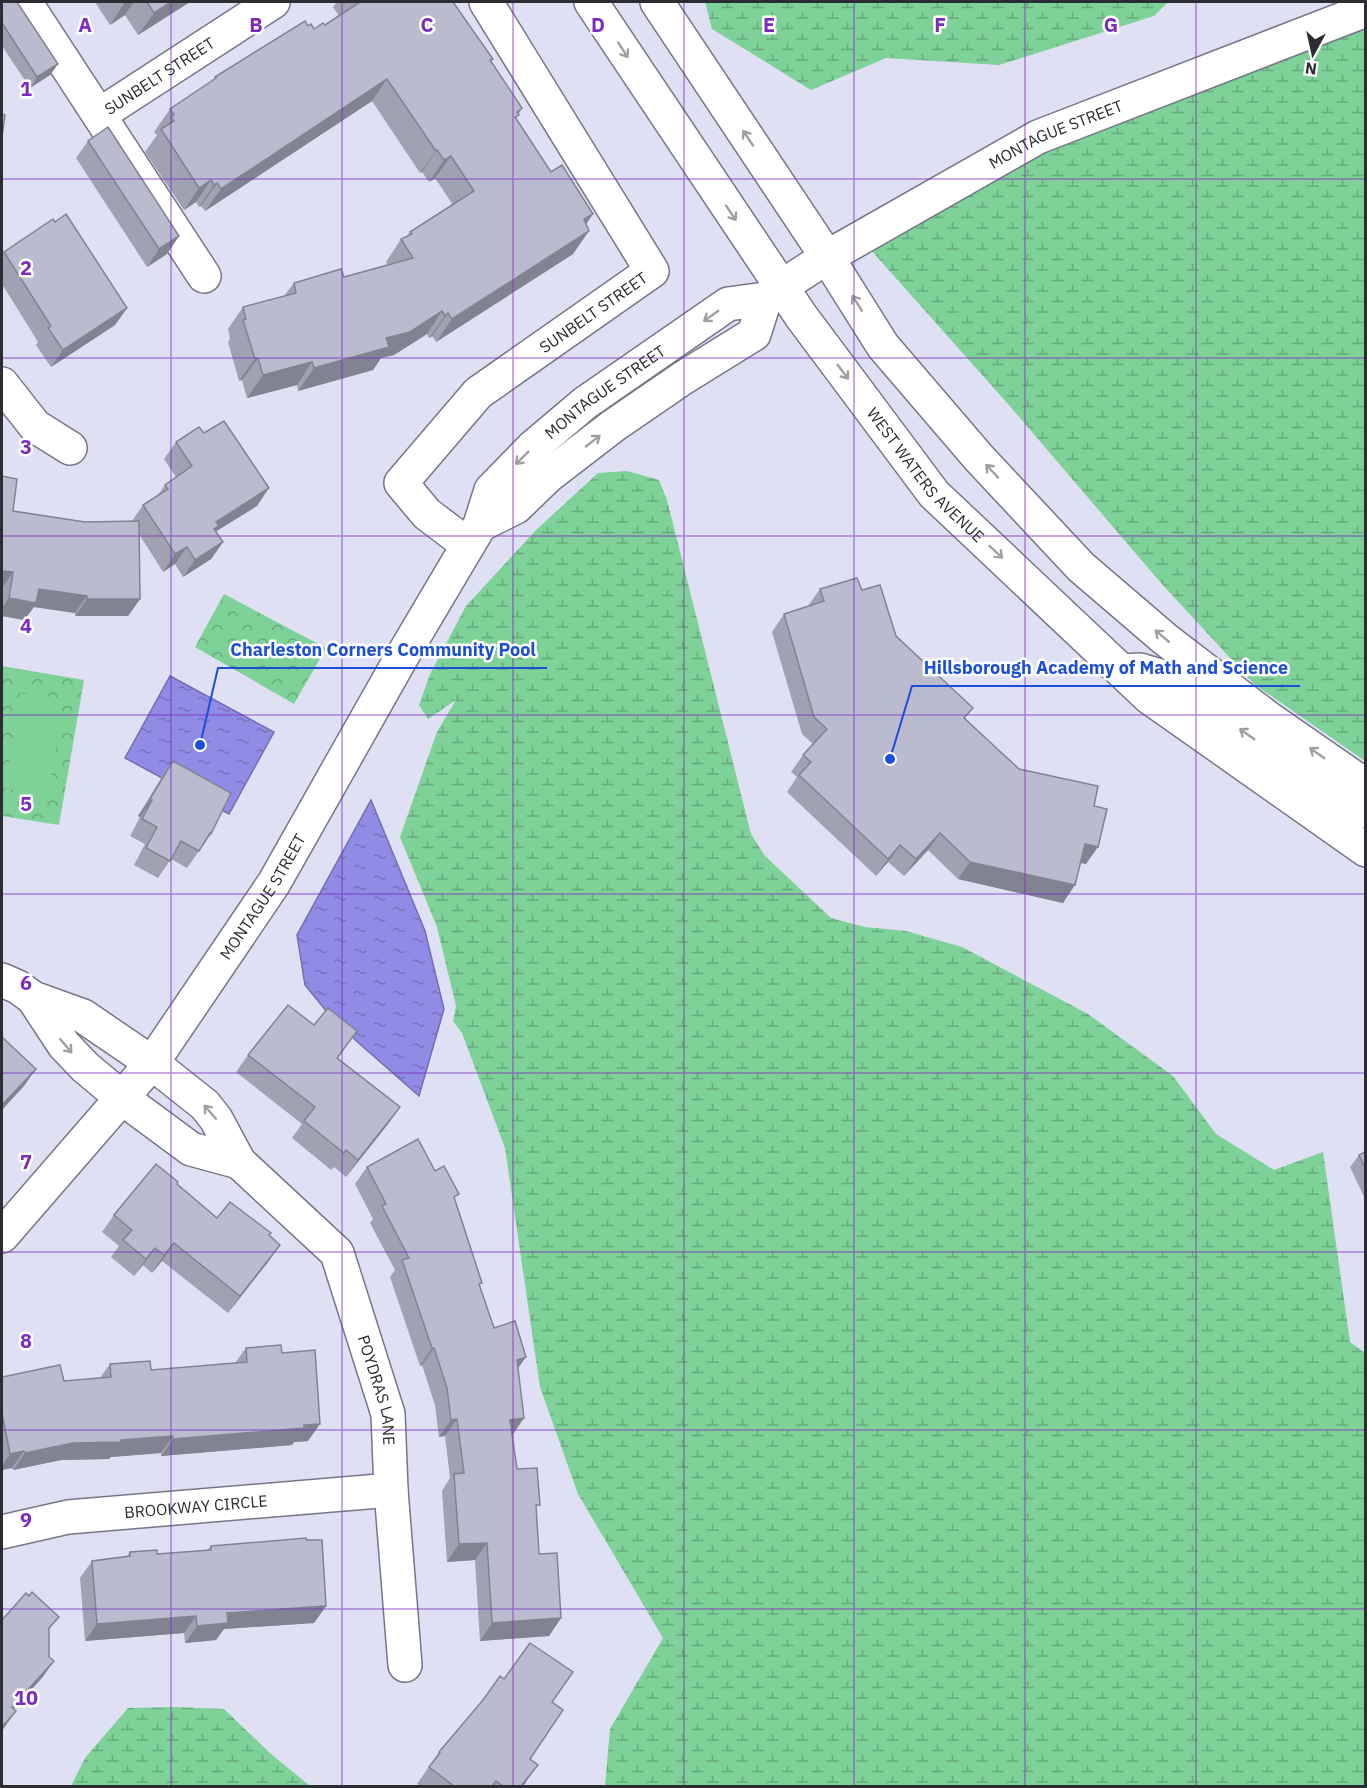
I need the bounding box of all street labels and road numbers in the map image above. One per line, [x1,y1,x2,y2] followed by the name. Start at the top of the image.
[101,33,218,119] street label: SUNBELT STREET
[985,95,1125,173] street label: MONTAGUE STREET
[535,267,651,357] street label: SUNBELT STREET
[540,341,669,443] street label: MONTAGUE STREET
[863,404,989,546] street label: WEST WATERS AVENUE
[215,830,310,963] street label: MONTAGUE STREET
[354,1332,399,1446] street label: POYDRAS LANE
[123,1490,268,1522] street label: BROOKWAY CIRCLE

